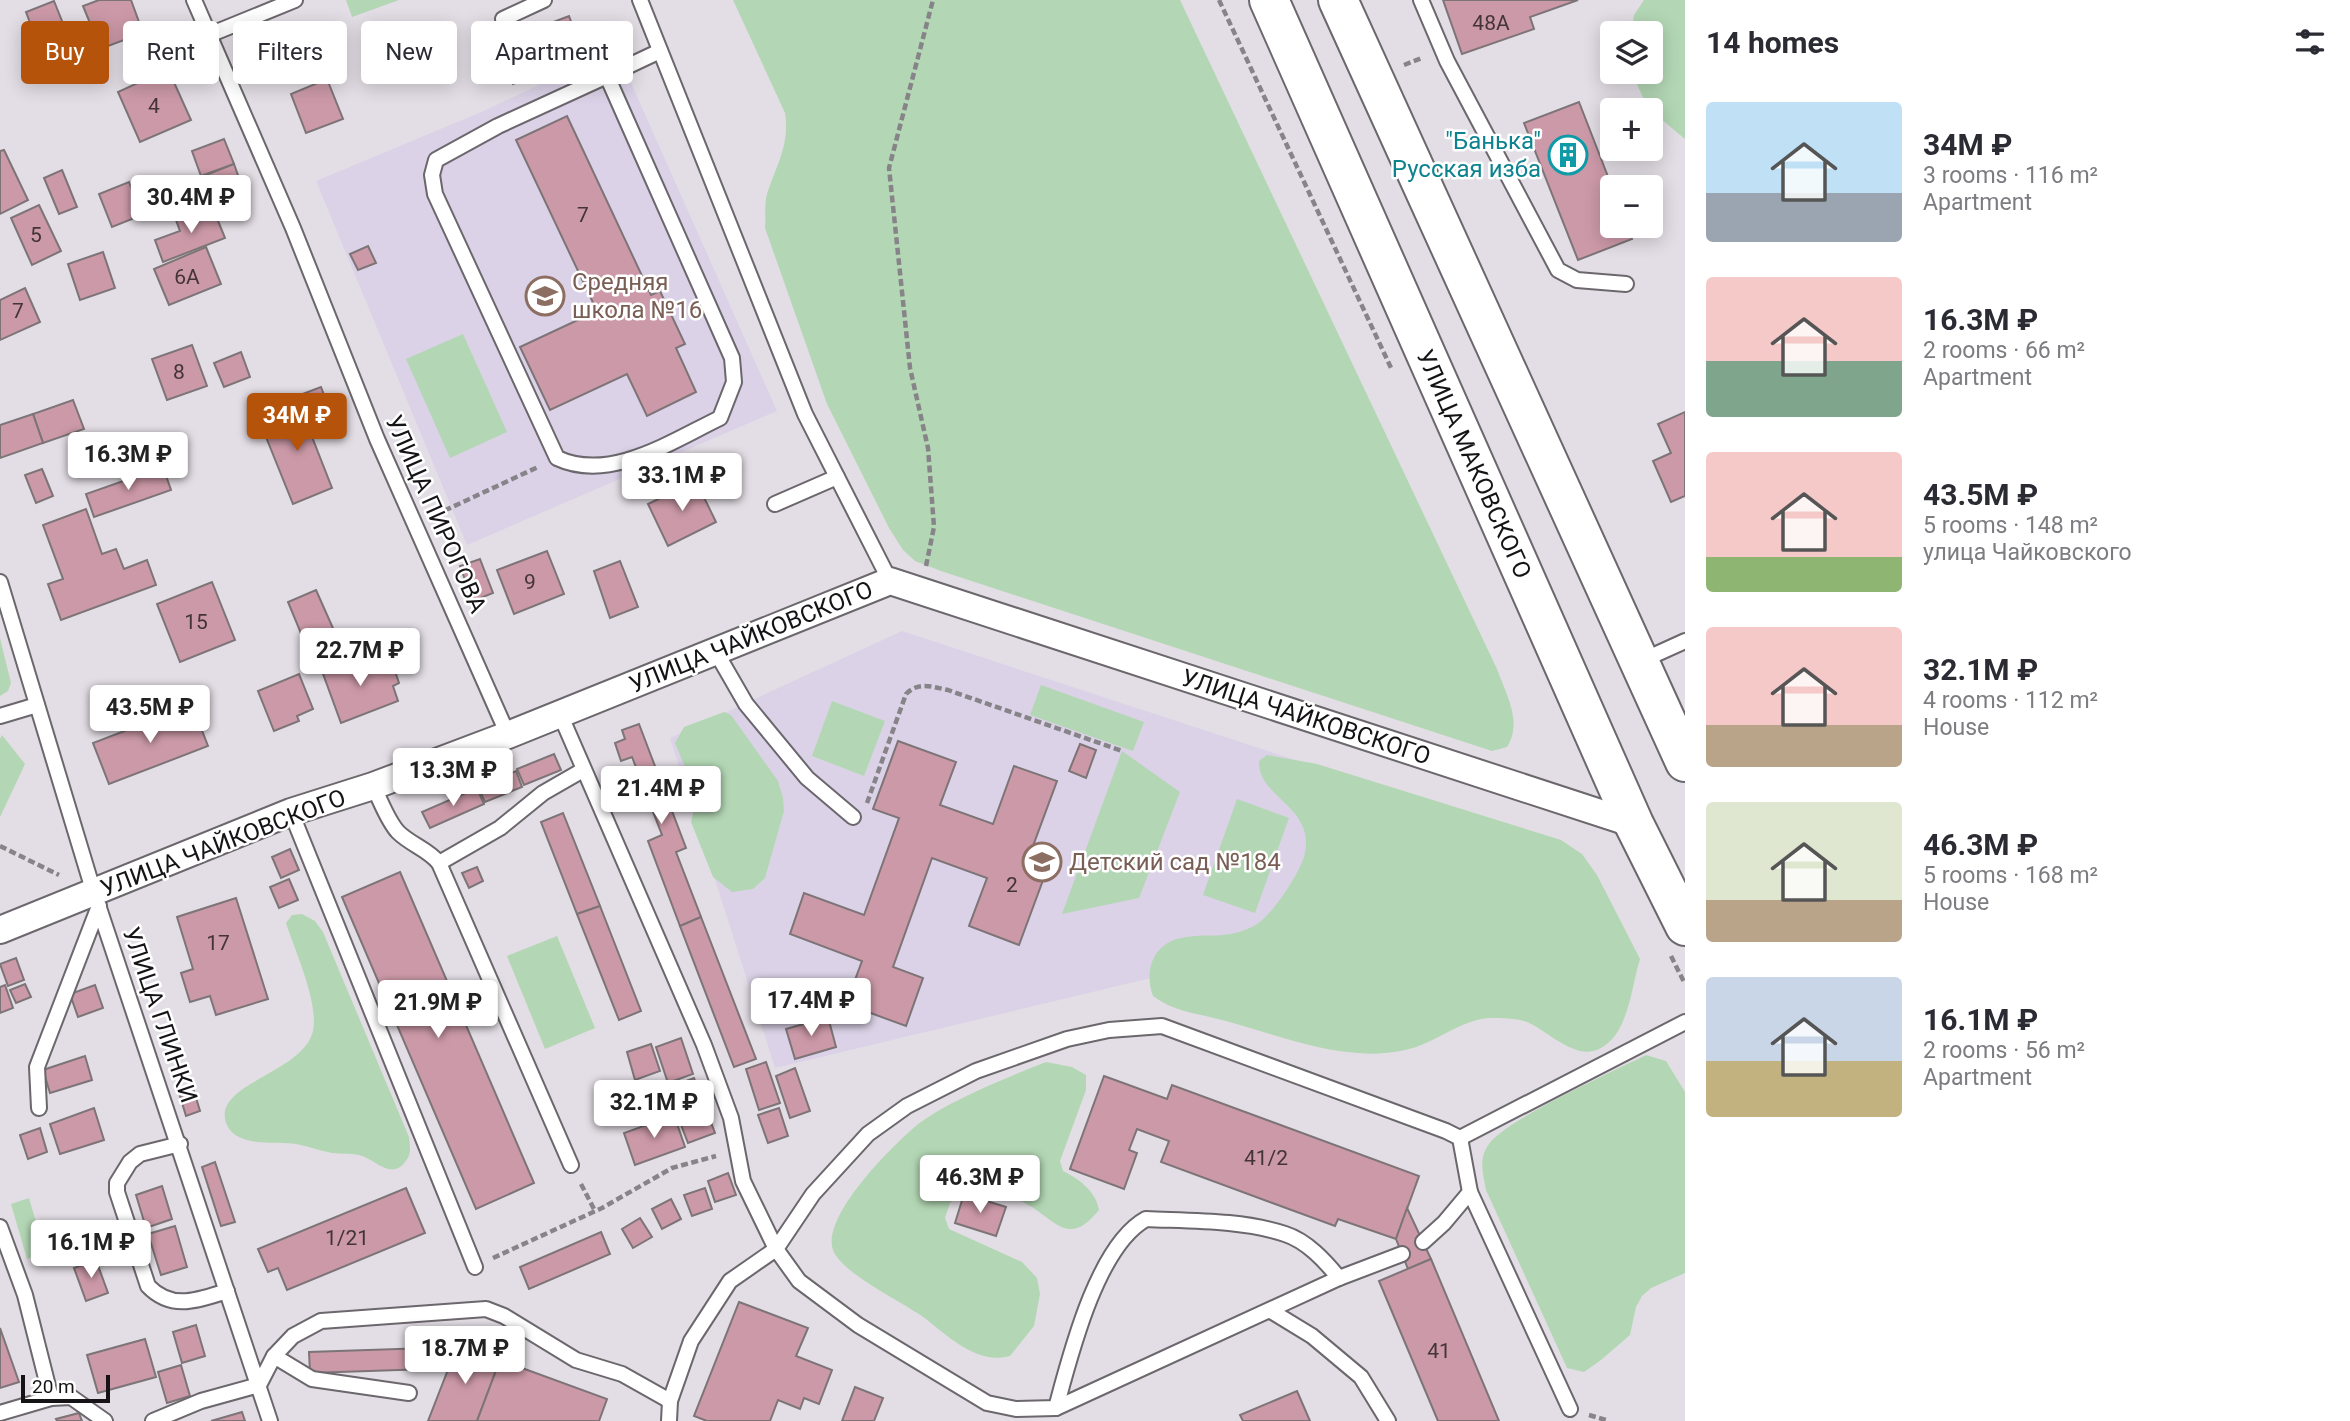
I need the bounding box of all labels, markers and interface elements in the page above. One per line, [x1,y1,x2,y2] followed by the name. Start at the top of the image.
[1472,11,1510,35] house number: 48А
[21,21,109,84] chip: Buy
[123,21,219,84] chip: Rent
[233,21,347,84] chip: Filters
[361,21,457,84] chip: New
[471,21,633,84] chip: Apartment
[1600,21,1663,238] map controls
[1600,21,1663,84] button: layers
[2291,23,2329,61] icon: filters
[1706,25,1839,60] text: 14 homes
[148,94,160,118] house number: 4
[1600,98,1663,161] button: +
[1392,127,1541,183] place label: "Банька" Русская изба
[1923,127,2012,162] text: 34M ₽
[1762,130,1846,214] icon: home
[1547,134,1589,176] building icon: "Банька" Русская изба
[1923,162,2098,189] text: 3 rooms · 116 m²
[1600,175,1663,238] button: −
[126,176,256,235] pin: 30.4M ₽
[147,184,235,211] text: 30.4M ₽
[1923,189,2032,216] text: Apartment
[577,203,589,227] house number: 7
[30,223,42,247] house number: 5
[174,265,200,289] house number: 6А
[572,268,702,324] place label: Средняя школа №16
[524,275,566,317] school or university icon: Средняя школа №16
[12,299,24,323] house number: 7
[1923,302,2038,337] text: 16.3M ₽
[1762,305,1846,389] icon: home
[1923,337,2085,364] text: 2 rooms · 66 m²
[1411,345,1537,583] street label: УЛИЦА МАКОВСКОГО
[173,360,185,384] house number: 8
[1923,364,2032,391] text: Apartment
[248,393,346,453] pin: 34M ₽
[263,402,331,429] text: 34M ₽
[380,411,492,618] street label: УЛИЦА ПИРОГОВА
[63,433,193,492] pin: 16.3M ₽
[84,441,172,468] text: 16.3M ₽
[617,454,747,513] pin: 33.1M ₽
[638,462,726,489] text: 33.1M ₽
[1923,477,2038,512] text: 43.5M ₽
[1762,480,1846,564] icon: home
[1923,512,2098,539] text: 5 rooms · 148 m²
[1923,539,2132,566] text: улица Чайковского
[524,570,536,594] house number: 9
[625,575,877,699] street label: УЛИЦА ЧАЙКОВСКОГО
[184,610,208,634] house number: 15
[295,628,425,688] pin: 22.7M ₽
[316,637,404,664] text: 22.7M ₽
[1923,652,2038,687] text: 32.1M ₽
[1762,655,1846,739] icon: home
[1178,663,1434,771] street label: УЛИЦА ЧАЙКОВСКОГО
[85,686,215,745] pin: 43.5M ₽
[1923,687,2098,714] text: 4 rooms · 112 m²
[106,694,194,721] text: 43.5M ₽
[1923,714,1989,741] text: House
[388,748,518,808] pin: 13.3M ₽
[409,757,497,784] text: 13.3M ₽
[596,766,726,826] pin: 21.4M ₽
[617,775,705,802] text: 21.4M ₽
[97,783,349,903] street label: УЛИЦА ЧАЙКОВСКОГО
[1923,827,2038,862] text: 46.3M ₽
[1762,830,1846,914] icon: home
[1021,841,1063,883] school or university icon: Детский сад №184
[1069,848,1281,876] place label: Детский сад №184
[1923,862,2098,889] text: 5 rooms · 168 m²
[1006,873,1018,897] house number: 2
[1923,889,1989,916] text: House
[117,924,203,1106] street label: УЛИЦА ГЛИНКИ
[206,931,230,955] house number: 17
[746,978,876,1038] pin: 17.4M ₽
[373,981,503,1040] pin: 21.9M ₽
[767,987,855,1014] text: 17.4M ₽
[394,989,482,1016] text: 21.9M ₽
[1923,1002,2038,1037] text: 16.1M ₽
[1762,1005,1846,1089] icon: home
[1923,1037,2085,1064] text: 2 rooms · 56 m²
[1923,1064,2032,1091] text: Apartment
[589,1080,719,1140] pin: 32.1M ₽
[610,1089,698,1116] text: 32.1M ₽
[1244,1146,1288,1170] house number: 41/2
[915,1156,1045,1215] pin: 46.3M ₽
[936,1164,1024,1191] text: 46.3M ₽
[26,1220,156,1280] pin: 16.1M ₽
[325,1226,369,1250] house number: 1/21
[47,1229,135,1256] text: 16.1M ₽
[400,1326,530,1386] pin: 18.7M ₽
[421,1335,509,1362] text: 18.7M ₽
[1427,1339,1451,1363] house number: 41
[21,1372,110,1404] scale bar
[32,1375,75,1398] text: 20 m

